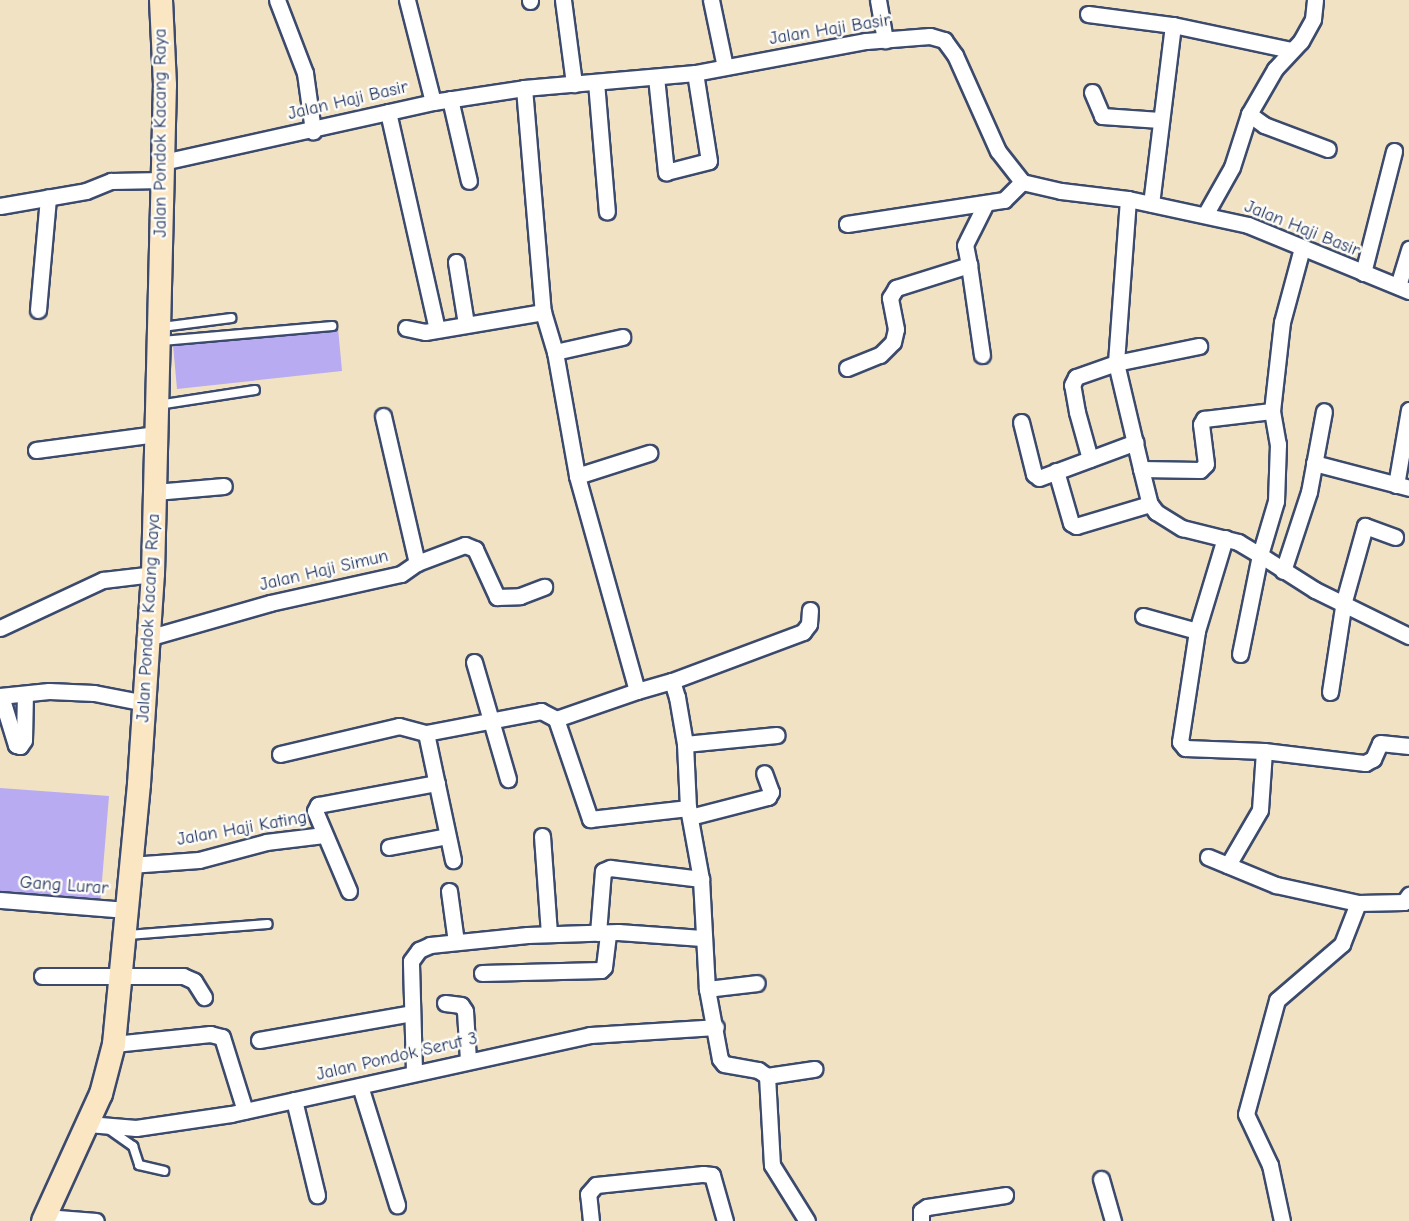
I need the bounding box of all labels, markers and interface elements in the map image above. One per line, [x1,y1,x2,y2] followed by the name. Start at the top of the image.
[768,10,892,50] street label: Jalan Haji Basir
[150,29,172,237] street label: Jalan Pondok Kacang Raya
[286,77,410,125] street label: Jalan Haji Basir
[1241,196,1363,262] street label: Jalan Haji Basir
[133,513,165,723] street label: Jalan Pondok Kacang Raya
[258,546,390,596] street label: Jalan Haji Simun
[175,807,309,851] street label: Jalan Haji Kating
[19,872,109,900] street label: Gang Lurar
[314,1028,480,1086] street label: Jalan Pondok Serut 3

